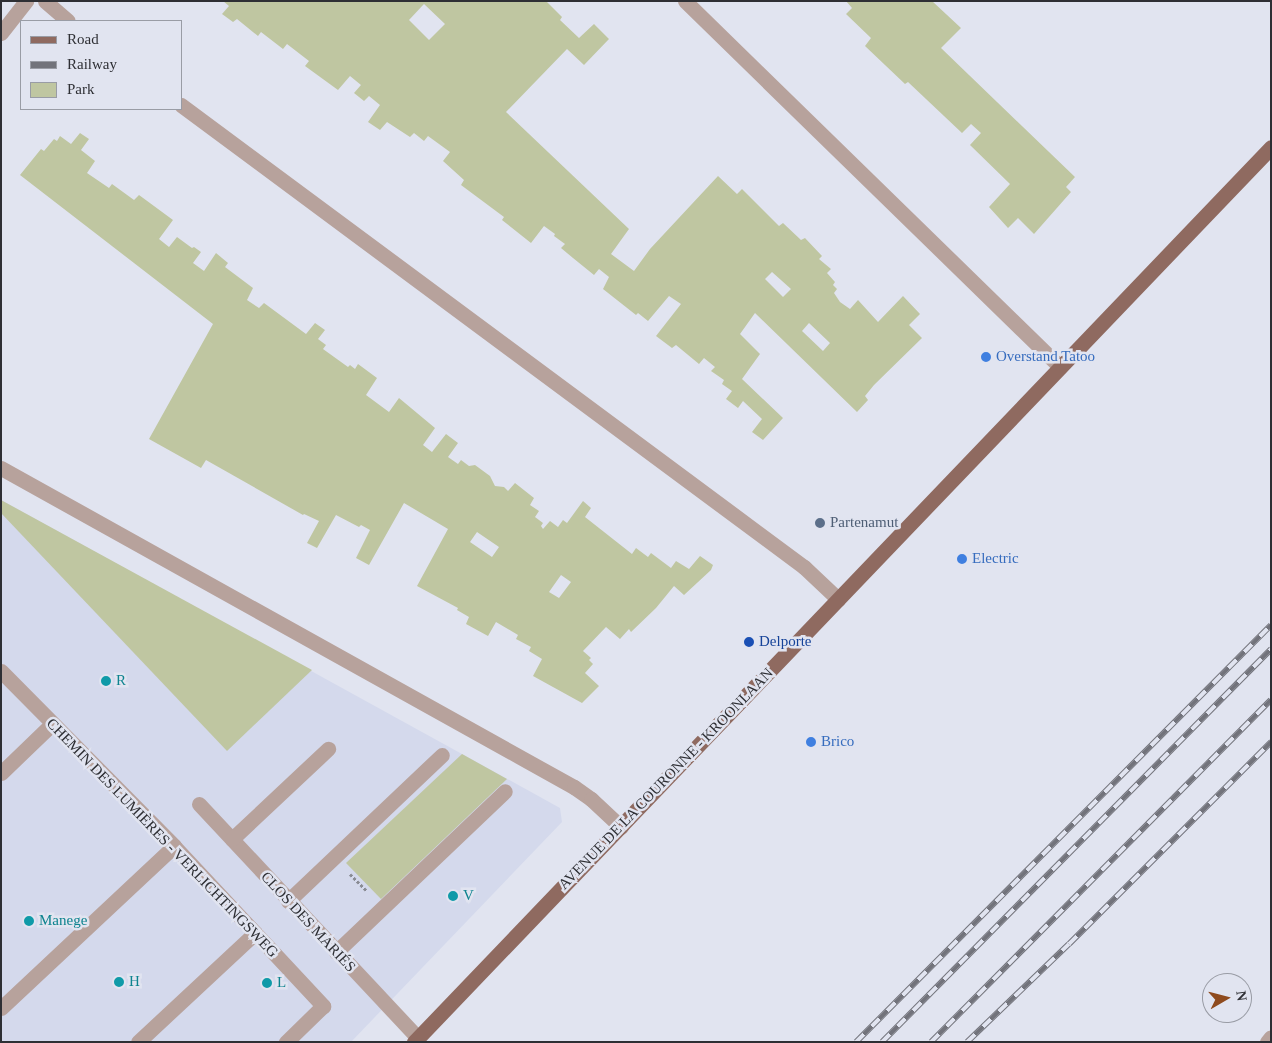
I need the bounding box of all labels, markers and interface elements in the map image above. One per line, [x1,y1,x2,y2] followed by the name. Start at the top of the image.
[20,20,182,110] legend
[67,31,99,47] text: Road
[67,56,117,72] text: Railway
[67,81,95,97] text: Park
[996,348,1095,366] place label: Overstand Tatoo
[980,351,992,363] marker: Overstand Tatoo
[830,514,898,532] place label: Partenamut
[814,517,826,529] marker: Partenamut
[972,550,1019,568] place label: Electric
[956,553,968,565] marker: Electric
[759,633,811,651] place label: Delporte
[743,636,755,648] marker: Delporte
[555,664,777,894] street label: AVENUE DE LA COURONNE - KROONLAAN
[116,672,126,690] place label: R
[100,675,112,687] marker: R
[42,715,282,961] street label: CHEMIN DES LUMIÈRES - VERLICHTINGSWEG
[821,733,854,751] place label: Brico
[805,736,817,748] marker: Brico
[257,868,359,976] street label: CLOS DES MARIÉS
[463,887,474,905] place label: V
[447,890,459,902] marker: V
[39,912,87,930] place label: Manege
[23,915,35,927] marker: Manege
[129,973,140,991] place label: H
[1202,973,1252,1023] north arrow
[277,974,286,992] place label: L
[113,976,125,988] marker: H
[261,977,273,989] marker: L
[1233,990,1249,1002] text: N

